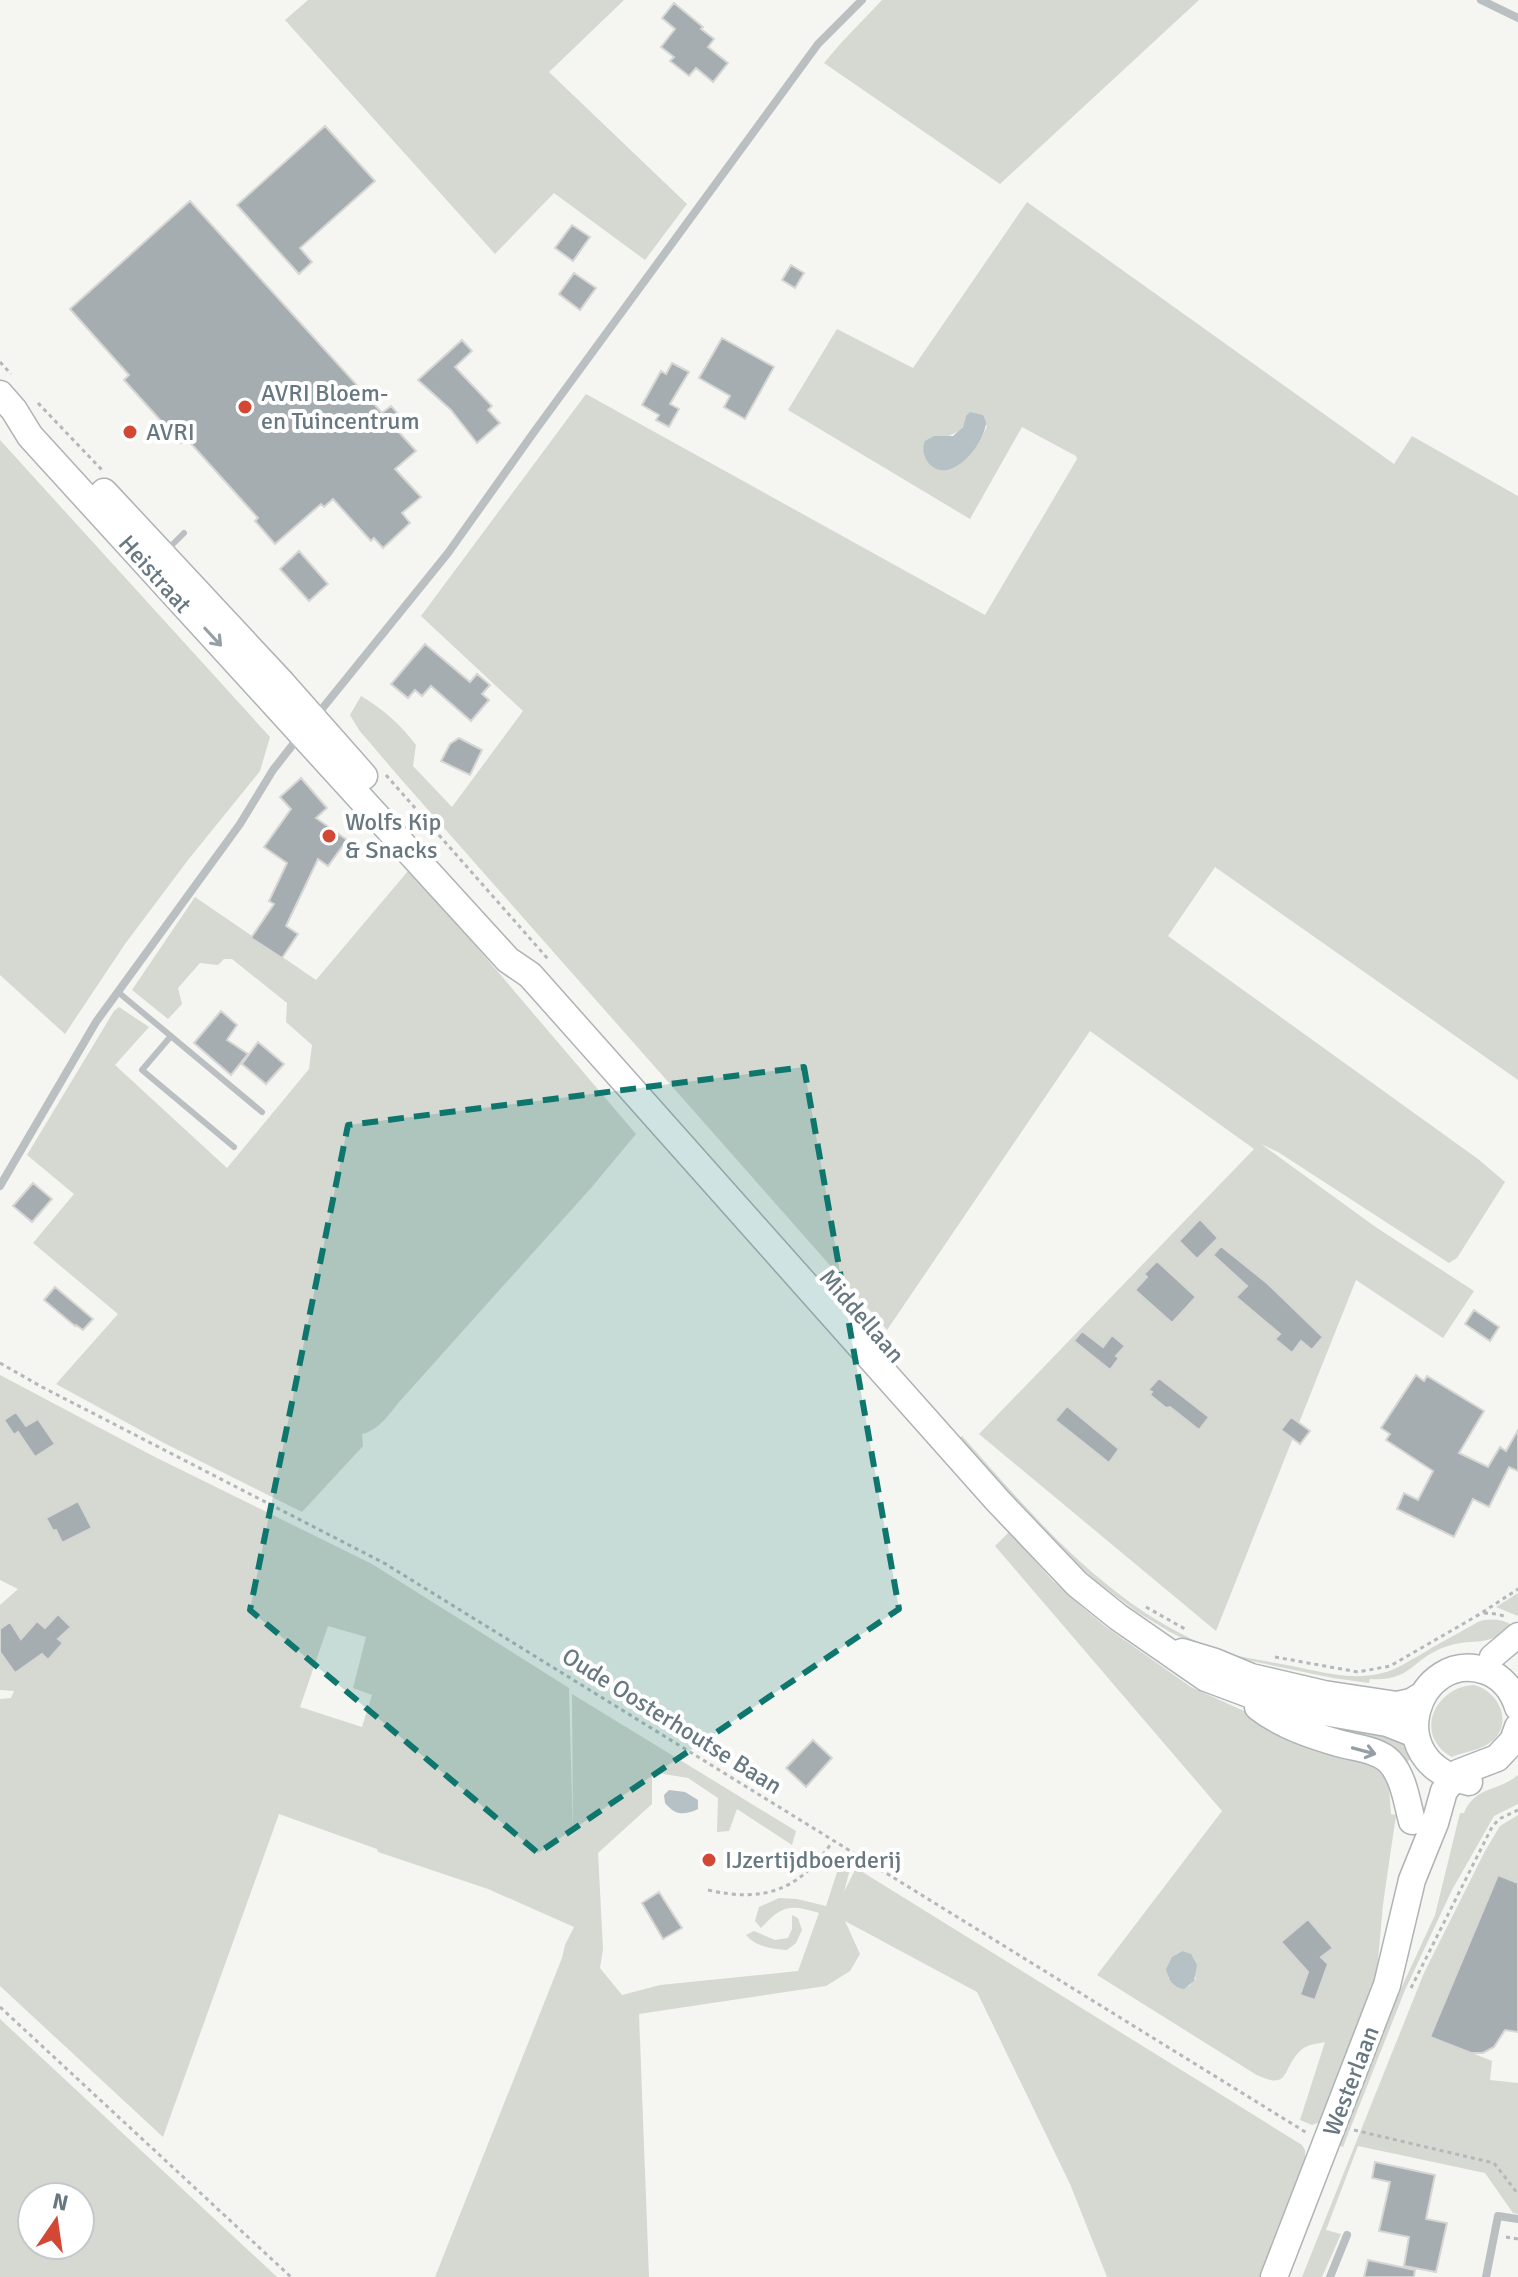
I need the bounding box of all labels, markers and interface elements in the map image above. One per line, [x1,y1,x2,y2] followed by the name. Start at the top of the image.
[261,378,420,436] place label: AVRI Bloem- en Tuincentrum
[236,398,254,416] marker: AVRI Bloem- en Tuincentrum
[146,417,195,447] place label: AVRI
[121,423,139,441] marker: AVRI
[112,529,198,619] street label: Heistraat
[203,627,222,647] one-way arrow
[345,807,441,865] place label: Wolfs Kip & Snacks
[320,827,338,845] marker: Wolfs Kip & Snacks
[813,1263,911,1369] street label: Middellaan
[557,1641,787,1801] street label: Oude Oosterhoutse Baan
[1351,1744,1377,1759] one-way arrow
[725,1845,901,1875] place label: IJzertijdboerderij
[700,1851,718,1869] marker: IJzertijdboerderij
[1316,2022,1386,2140] street label: Westerlaan
[16,2181,96,2261] north arrow
[50,2187,71,2217] text: N

